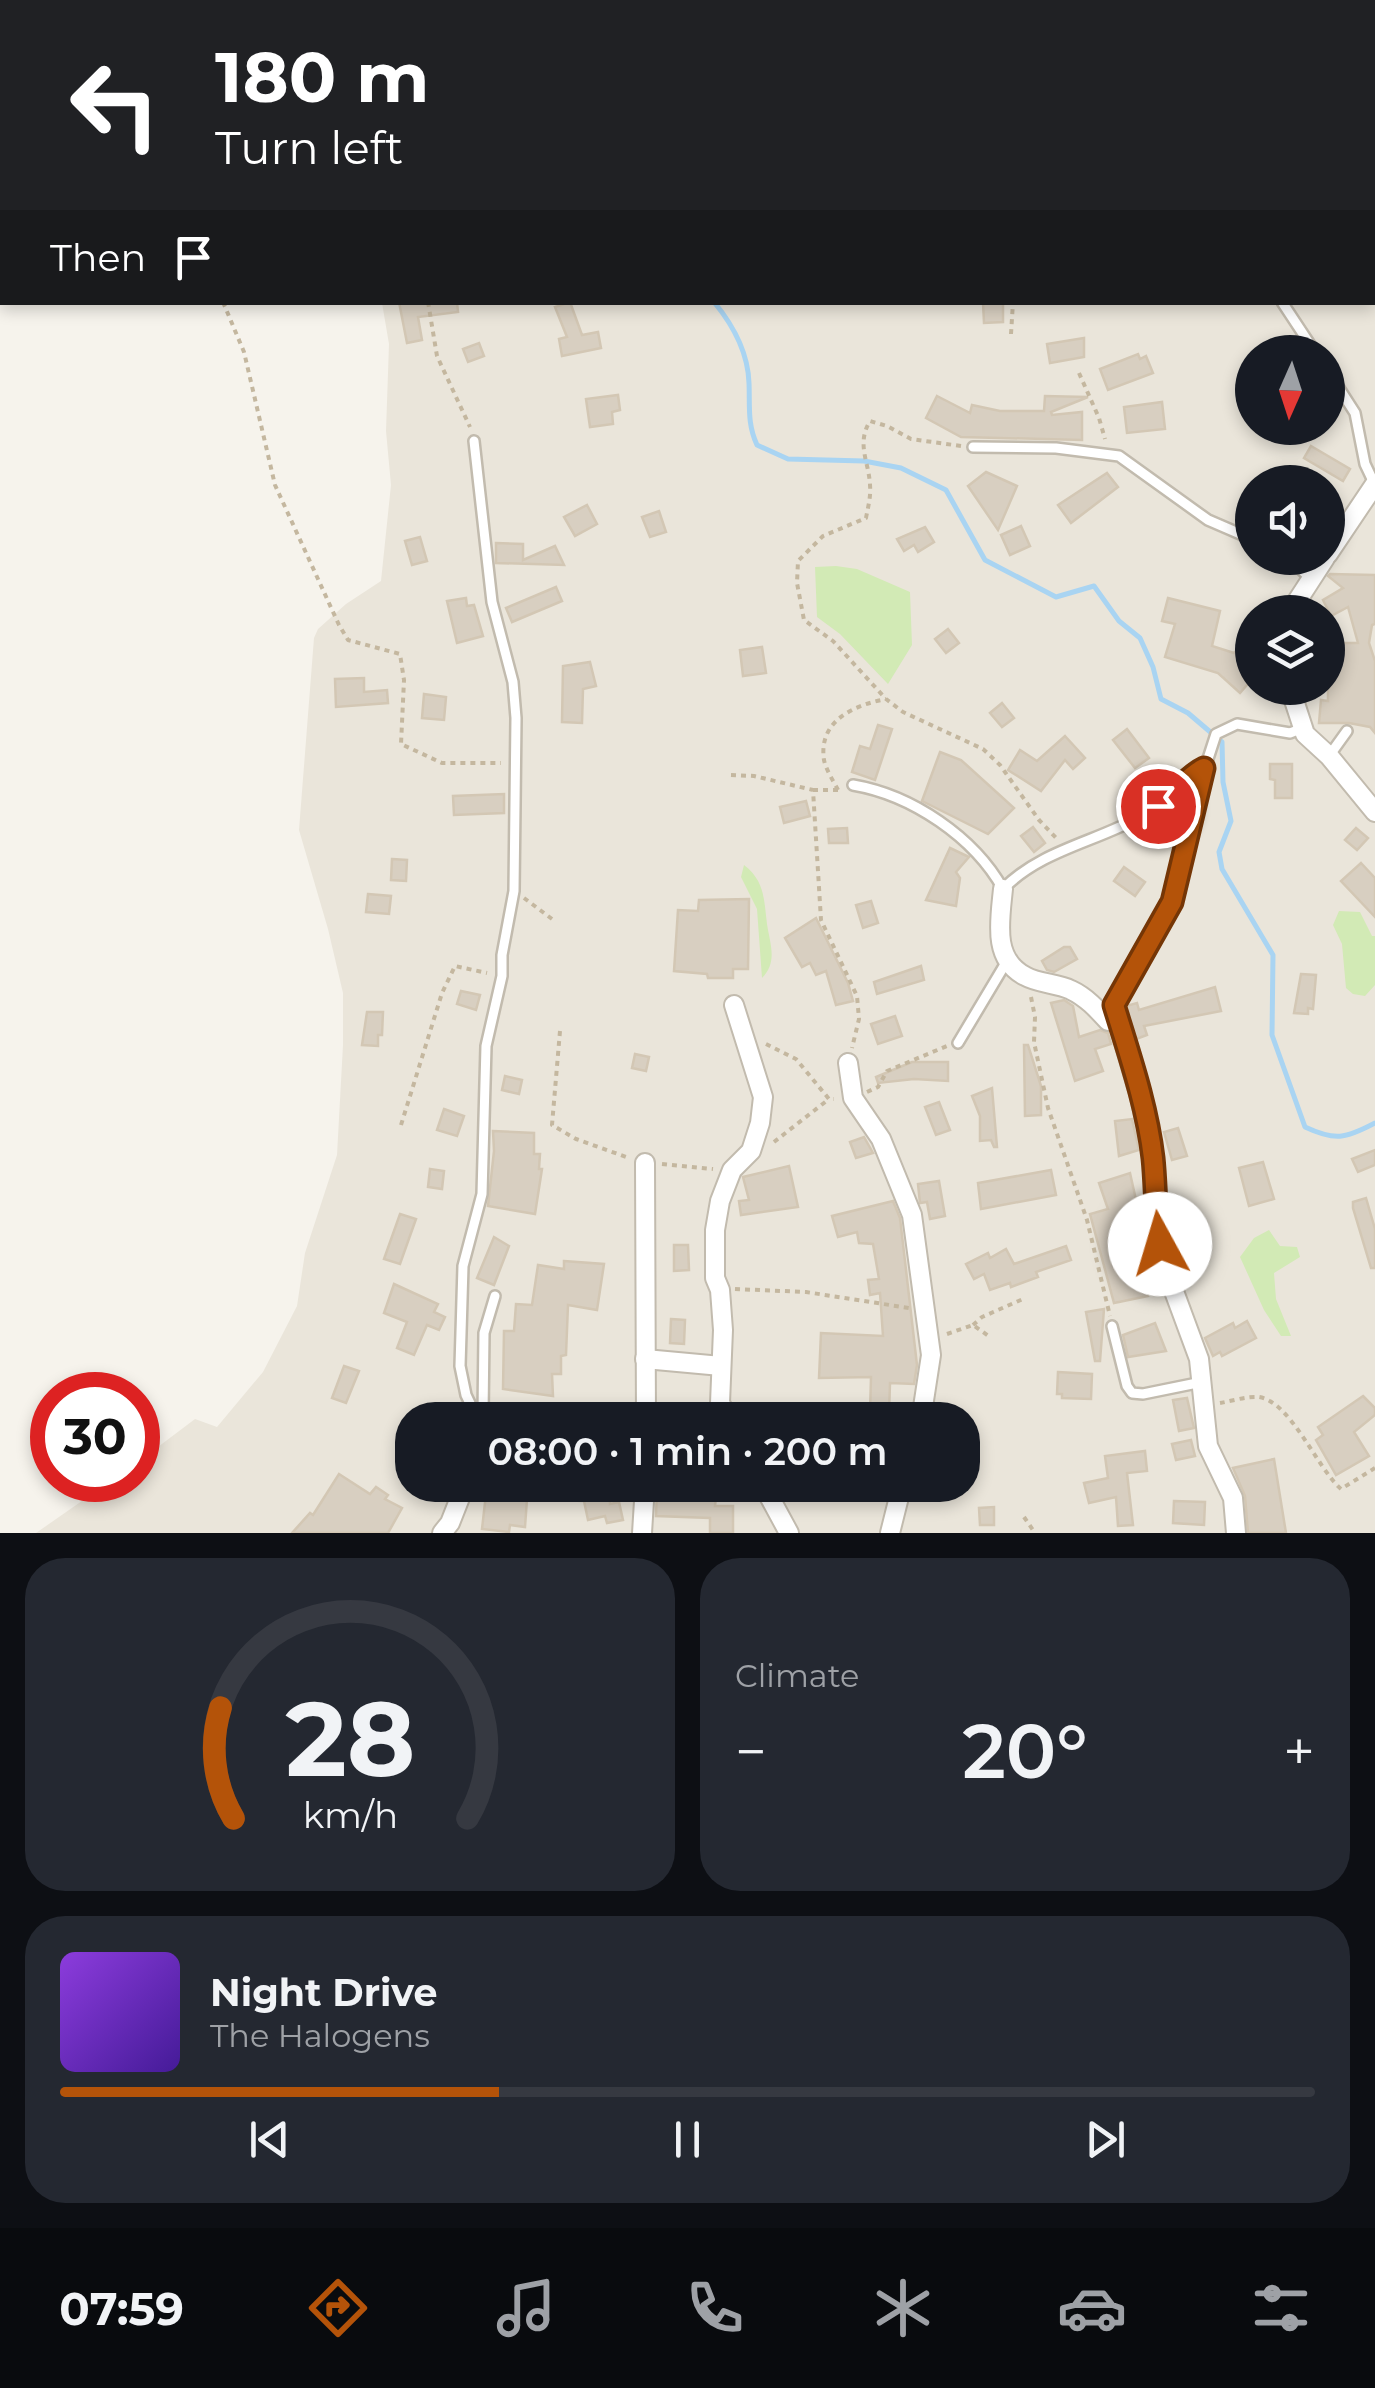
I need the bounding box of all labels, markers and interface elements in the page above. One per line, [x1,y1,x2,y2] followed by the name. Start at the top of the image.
[215,34,429,120] text: 180 m
[50,40,180,170] icon: left
[215,120,403,175] text: Turn left
[166,230,221,285] icon: arrive
[50,234,146,281] text: Then
[1235,335,1345,445] north arrow
[1235,335,1345,705] map controls
[1235,465,1345,575] button: sound
[1235,595,1345,705] button: layers
[1116,764,1201,849] pin
[1131,779,1186,834] icon: arrive
[1108,1192,1212,1296] position arrow
[30,1372,160,1502] speed limit sign: 30
[487,1428,888,1475] text: 08:00 · 1 min · 200 m
[735,1656,859,1695] text: Climate
[285,1675,415,1802] text: 28
[962,1705,1088,1797] text: 20°
[735,1718,767,1785] text: −
[1283,1718,1315,1785] text: +
[302,1793,398,1837] text: km/h
[210,1969,437,2016] text: Night Drive
[210,2016,430,2055] text: The Halogens
[242,2112,297,2167] icon: previous
[660,2112,715,2167] icon: pause
[1078,2112,1133,2167] icon: next
[303,2273,373,2343] icon: directions
[491,2273,561,2343] icon: music
[680,2273,750,2343] icon: phone
[868,2273,938,2343] icon: climate
[1057,2273,1127,2343] icon: car
[1246,2273,1316,2343] icon: filters
[59,2281,184,2336] text: 07:59

